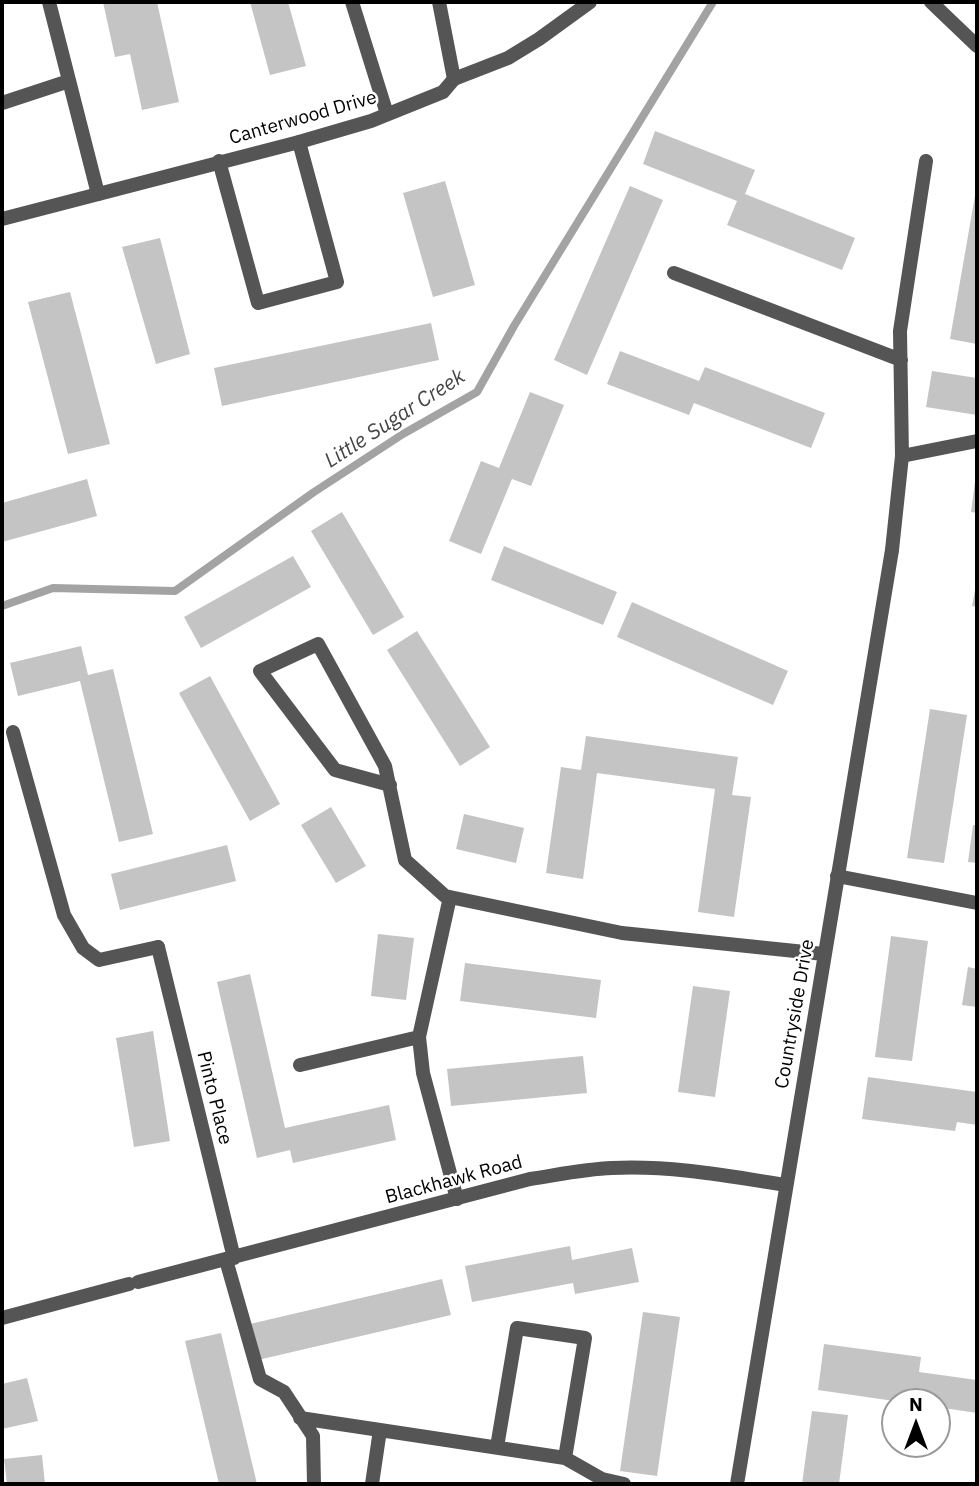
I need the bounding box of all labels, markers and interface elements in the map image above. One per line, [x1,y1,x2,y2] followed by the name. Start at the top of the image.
[227,86,379,150] street label: Canterwood Drive
[320,364,470,474] water label: Little Sugar Creek
[771,938,819,1090] street label: Countryside Drive
[191,1049,237,1147] street label: Pinto Place
[383,1151,525,1209] street label: Blackhawk Road
[881,1388,951,1458] north arrow
[909,1392,923,1416] text: N

